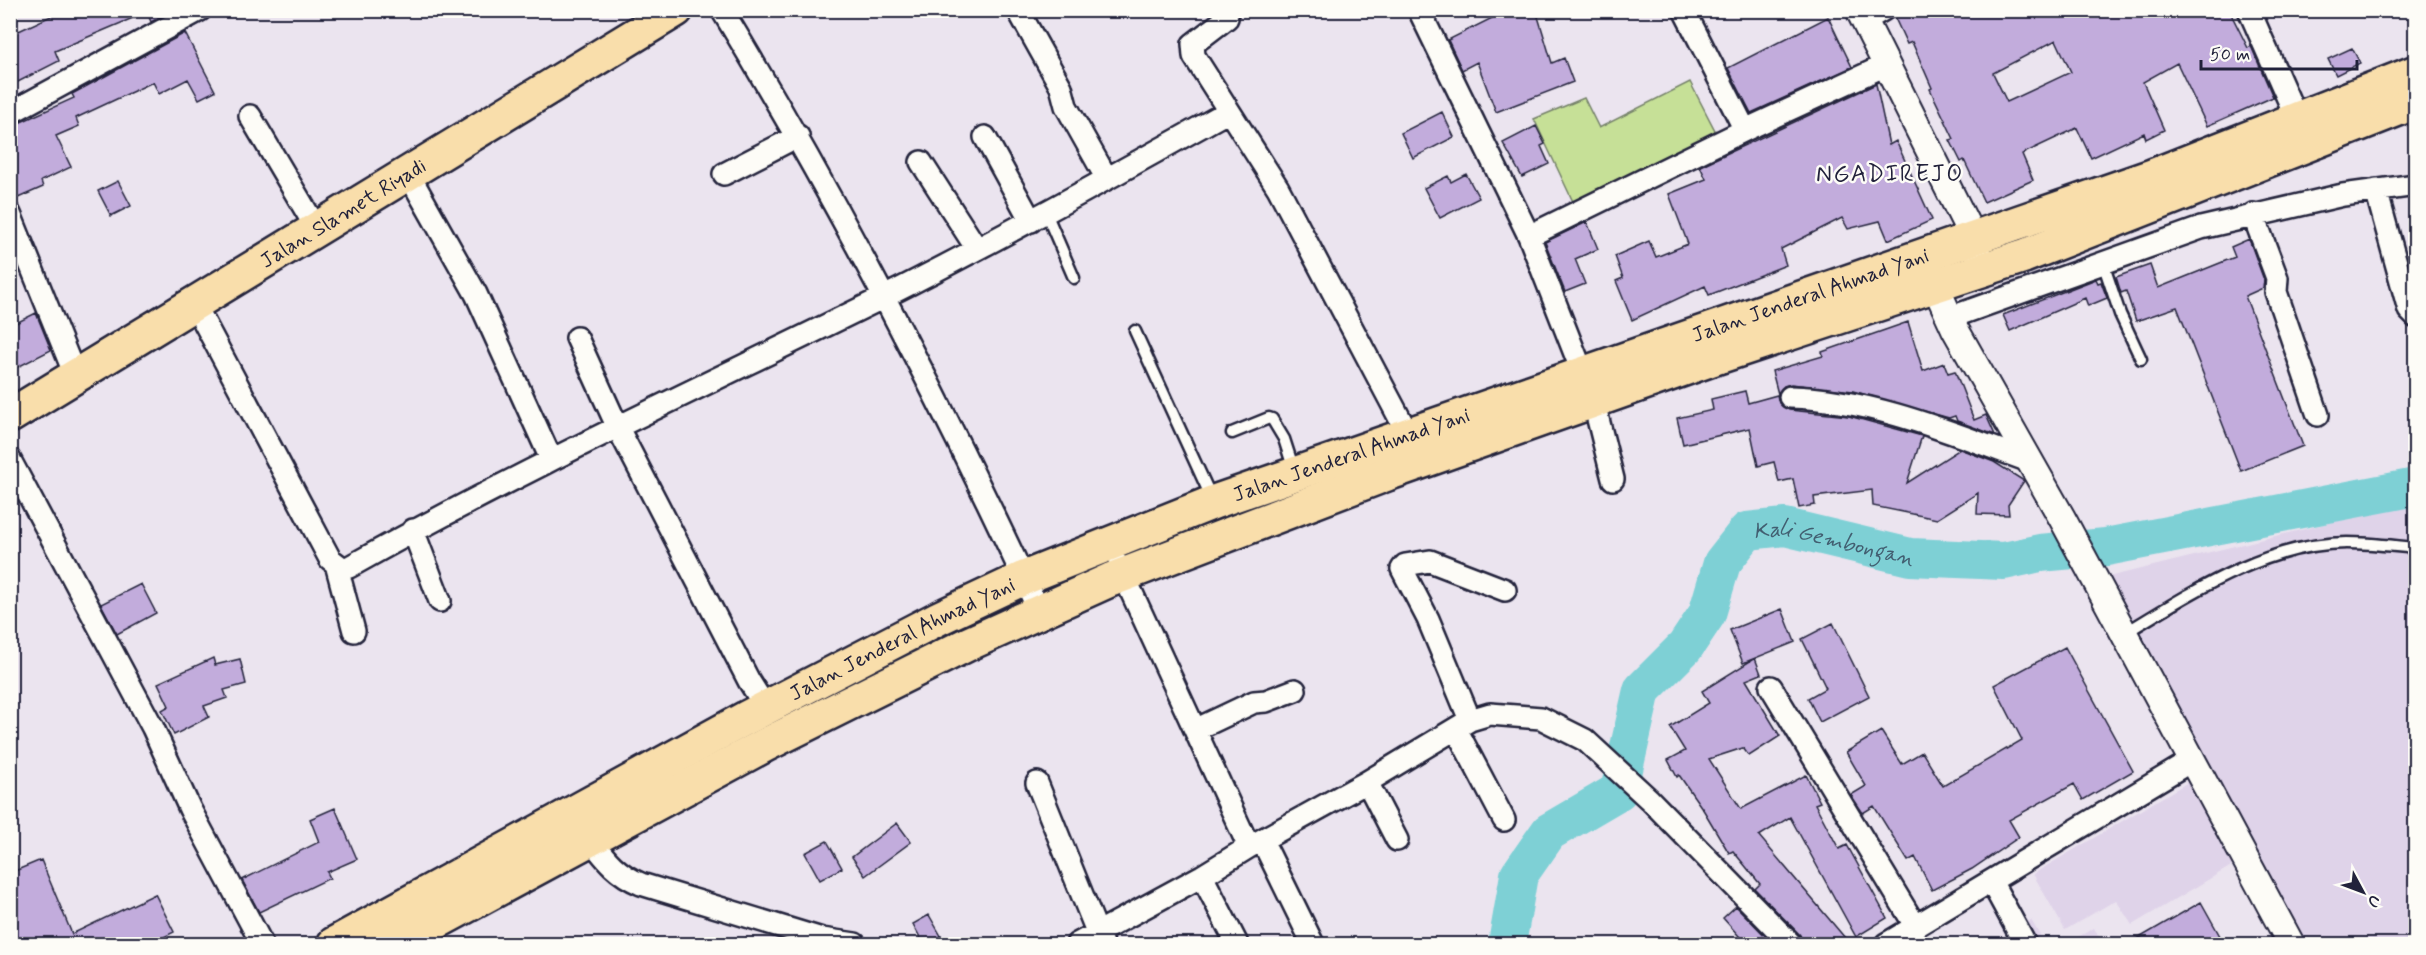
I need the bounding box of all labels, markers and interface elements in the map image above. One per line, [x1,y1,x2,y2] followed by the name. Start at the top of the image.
[2201,33,2357,71] scale bar
[2210,43,2250,67] text: 50 m
[255,152,432,275] street label: Jalan Slamet Riyadi
[1816,159,1964,190] district label: NGADIREJO
[1688,242,1933,350] street label: Jalan Jenderal Ahmad Yani
[1229,401,1474,509] street label: Jalan Jenderal Ahmad Yani
[1752,514,1917,574] water label: Kali Gembongan
[785,571,1020,708] street label: Jalan Jenderal Ahmad Yani
[2333,862,2393,922] north arrow
[2362,890,2385,912] text: U

